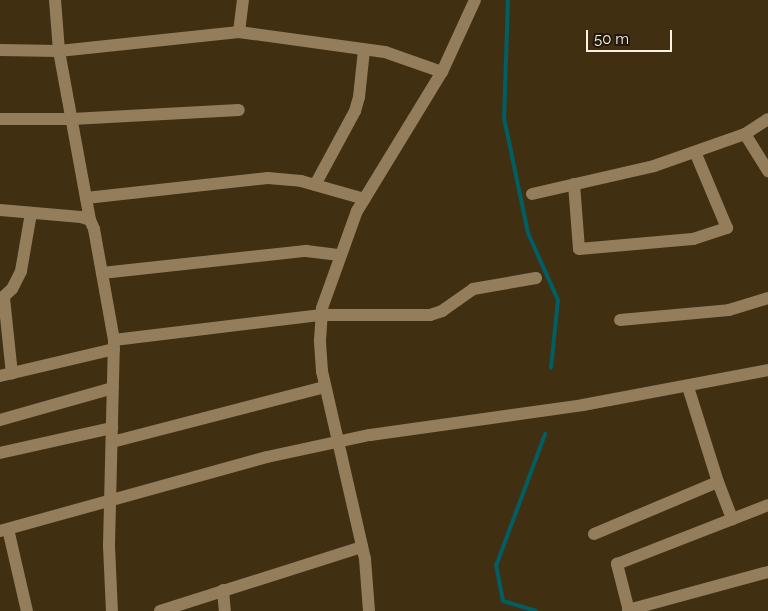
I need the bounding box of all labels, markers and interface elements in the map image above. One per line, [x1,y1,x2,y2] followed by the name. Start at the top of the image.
[588,20,674,52] scale bar
[594,30,629,48] text: 50 m

